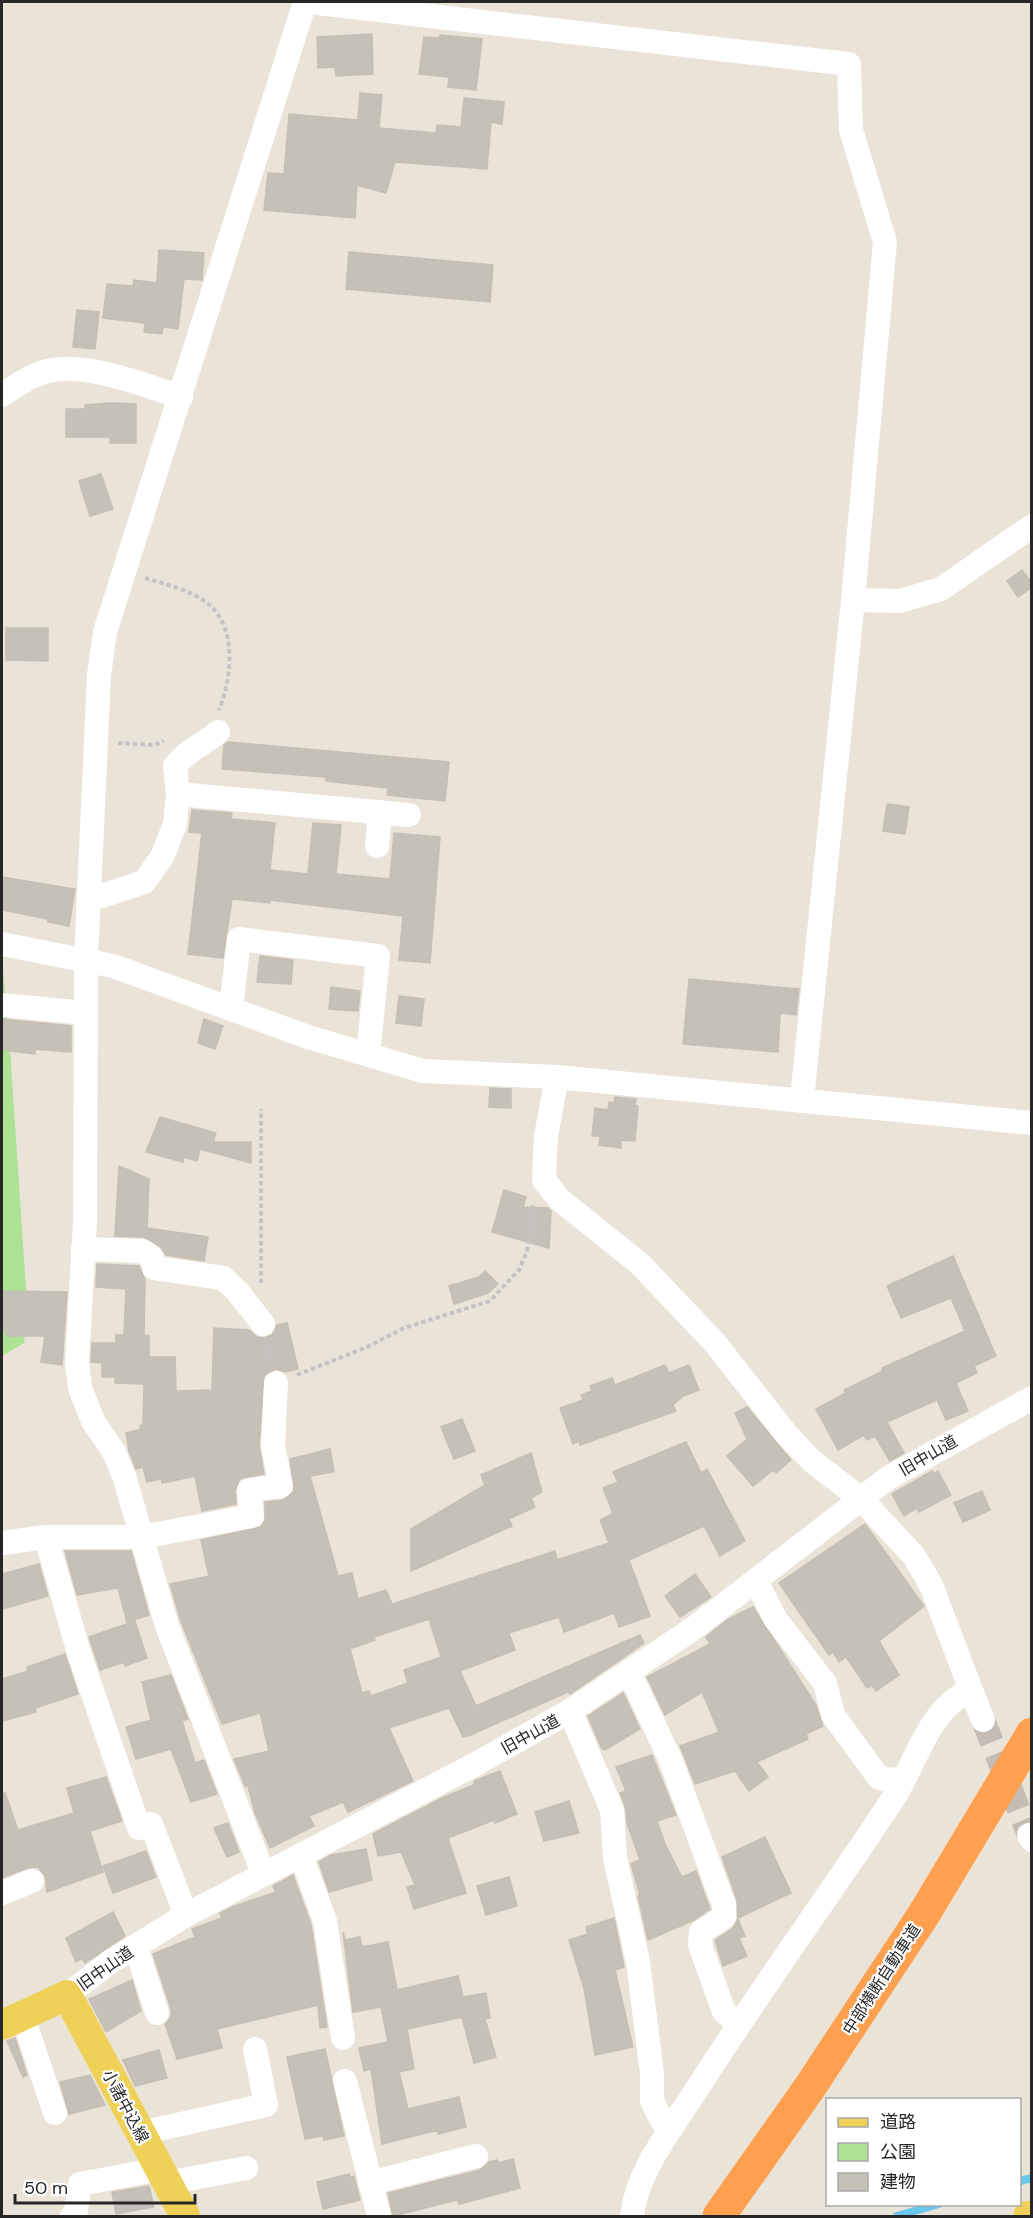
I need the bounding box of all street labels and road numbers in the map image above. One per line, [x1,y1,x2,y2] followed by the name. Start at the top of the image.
[895,1430,961,1481] street label: 旧中山道
[497,1710,563,1759] street label: 旧中山道
[838,1920,925,2039] street label: 中部横断自動車道
[73,1941,138,1995] street label: 旧中山道
[98,2066,154,2146] street label: 小諸中込線

